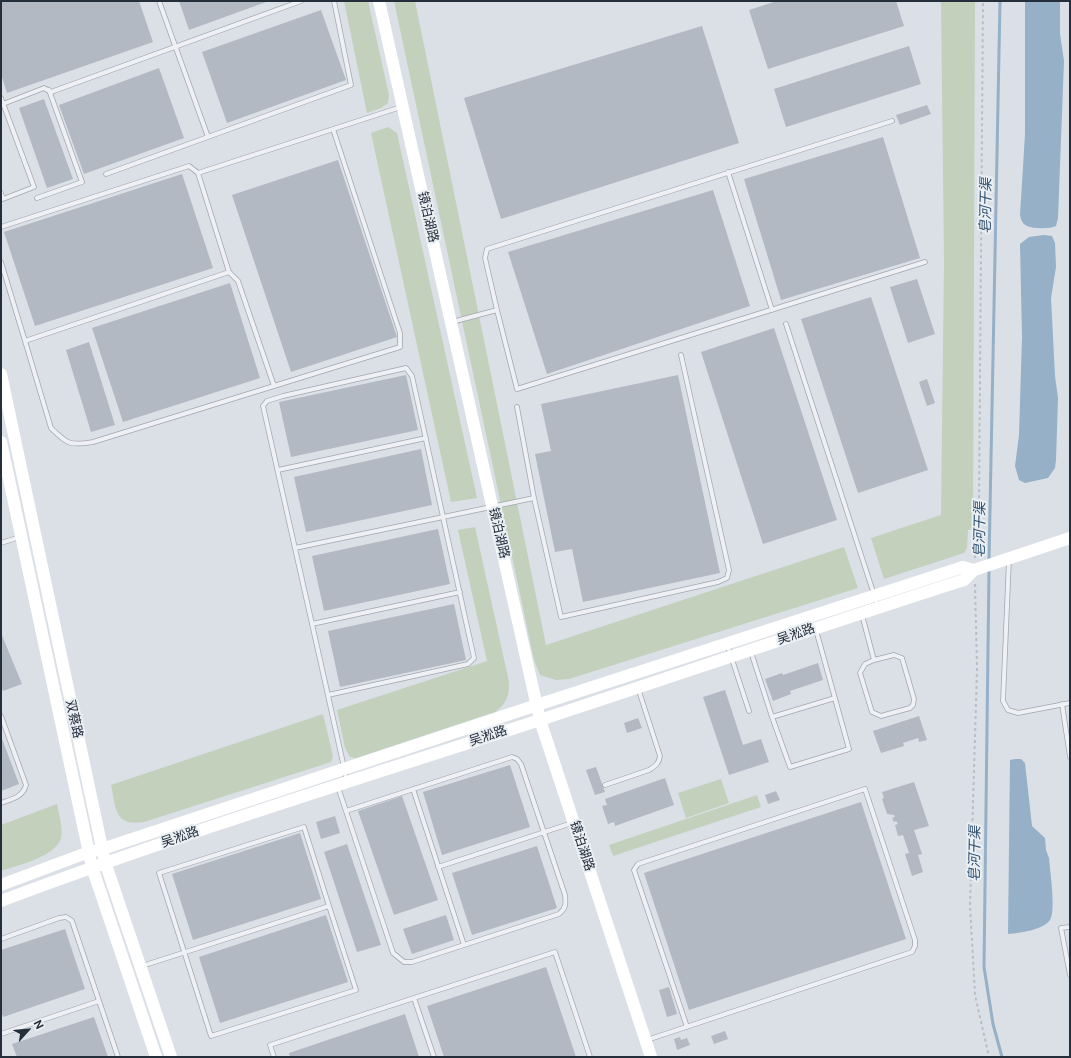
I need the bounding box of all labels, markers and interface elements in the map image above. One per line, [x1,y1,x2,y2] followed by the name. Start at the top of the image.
[977,178,995,234] water label: 皂河干渠
[415,190,441,244] street label: 镜泊湖路
[971,502,989,558] water label: 皂河干渠
[486,506,512,560] street label: 镜泊湖路
[775,620,817,648] street label: 吴淞路
[62,698,86,740] street label: 双蔡路
[467,723,509,749] street label: 吴淞路
[567,819,597,873] street label: 镜泊湖路
[159,823,201,851] street label: 吴淞路
[966,826,984,882] water label: 皂河干渠
[8,1010,48,1050] north arrow
[31,1018,46,1031] text: N

